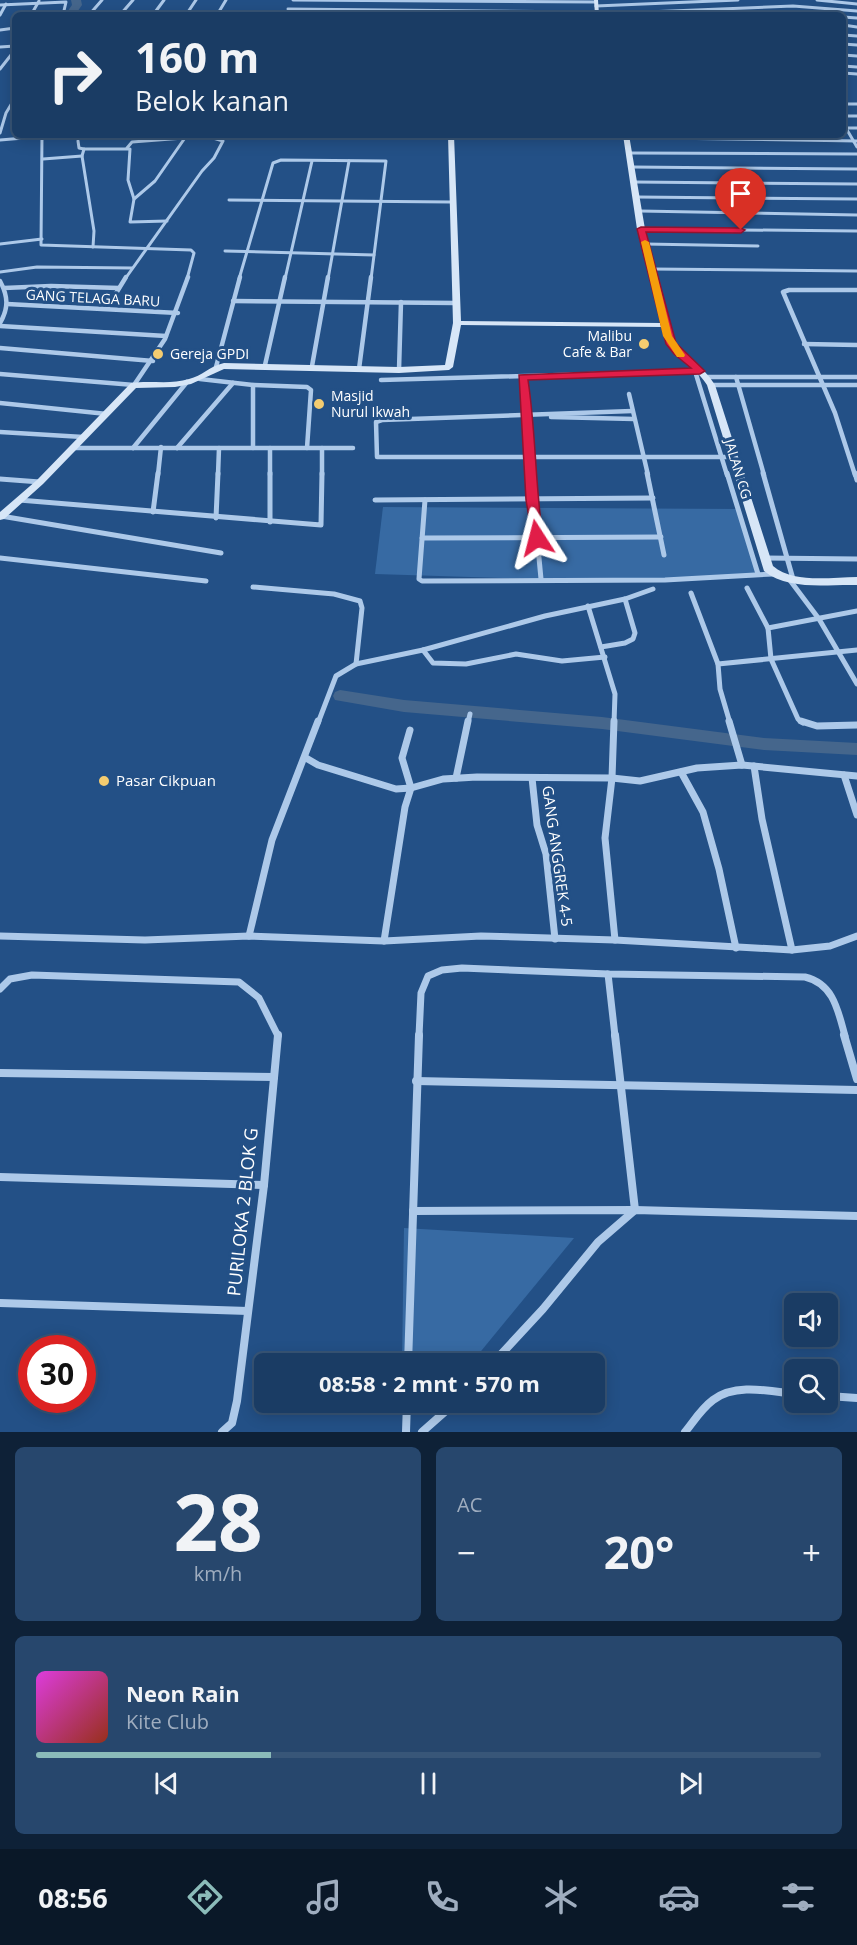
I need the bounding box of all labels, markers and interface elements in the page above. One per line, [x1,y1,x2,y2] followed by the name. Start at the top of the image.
[135,28,259,85] text: 160 m
[36,36,114,114] icon: right
[135,82,289,119] text: Belok kanan
[715,168,766,230] pin
[724,177,757,210] icon: arrive
[25,284,161,311] street label: GANG TELAGA BARU
[563,326,632,361] place label: Malibu Cafe & Bar
[637,337,651,351] marker: Malibu Cafe & Bar
[170,344,249,363] place label: Gereja GPDI
[151,347,165,361] marker: Gereja GPDI
[331,386,410,421] place label: Masjid Nurul Ikwah
[312,397,326,411] marker: Masjid Nurul Ikwah
[720,435,757,501] street label: JALAN CG
[505,506,569,570] position arrow
[116,770,216,790] place label: Pasar Cikpuan
[97,774,111,788] marker: Pasar Cikpuan
[538,784,578,927] street label: GANG ANGGREK 4-5
[221,1126,263,1297] street label: PURILOKA 2 BLOK G
[784,1293,838,1413] map controls
[784,1293,838,1347] button: sound
[18,1335,96,1413] speed limit sign: 30
[784,1359,838,1413] button: search
[319,1368,540,1398] text: 08:58 · 2 mnt · 570 m
[173,1468,263,1574] text: 28
[457,1491,482,1518] text: AC
[604,1521,674,1582] text: 20°
[457,1530,476,1575] text: −
[802,1530,821,1575] text: +
[194,1560,242,1587] text: km/h
[126,1678,240,1708] text: Neon Rain
[126,1708,209,1735] text: Kite Club
[150,1767,183,1800] icon: previous
[412,1767,445,1800] icon: pause
[674,1767,707,1800] icon: next
[184,1876,226,1918] icon: directions
[303,1876,345,1918] icon: music
[421,1876,463,1918] icon: phone
[540,1876,582,1918] icon: climate
[658,1876,700,1918] icon: car
[777,1876,819,1918] icon: filters
[38,1879,108,1916] text: 08:56

